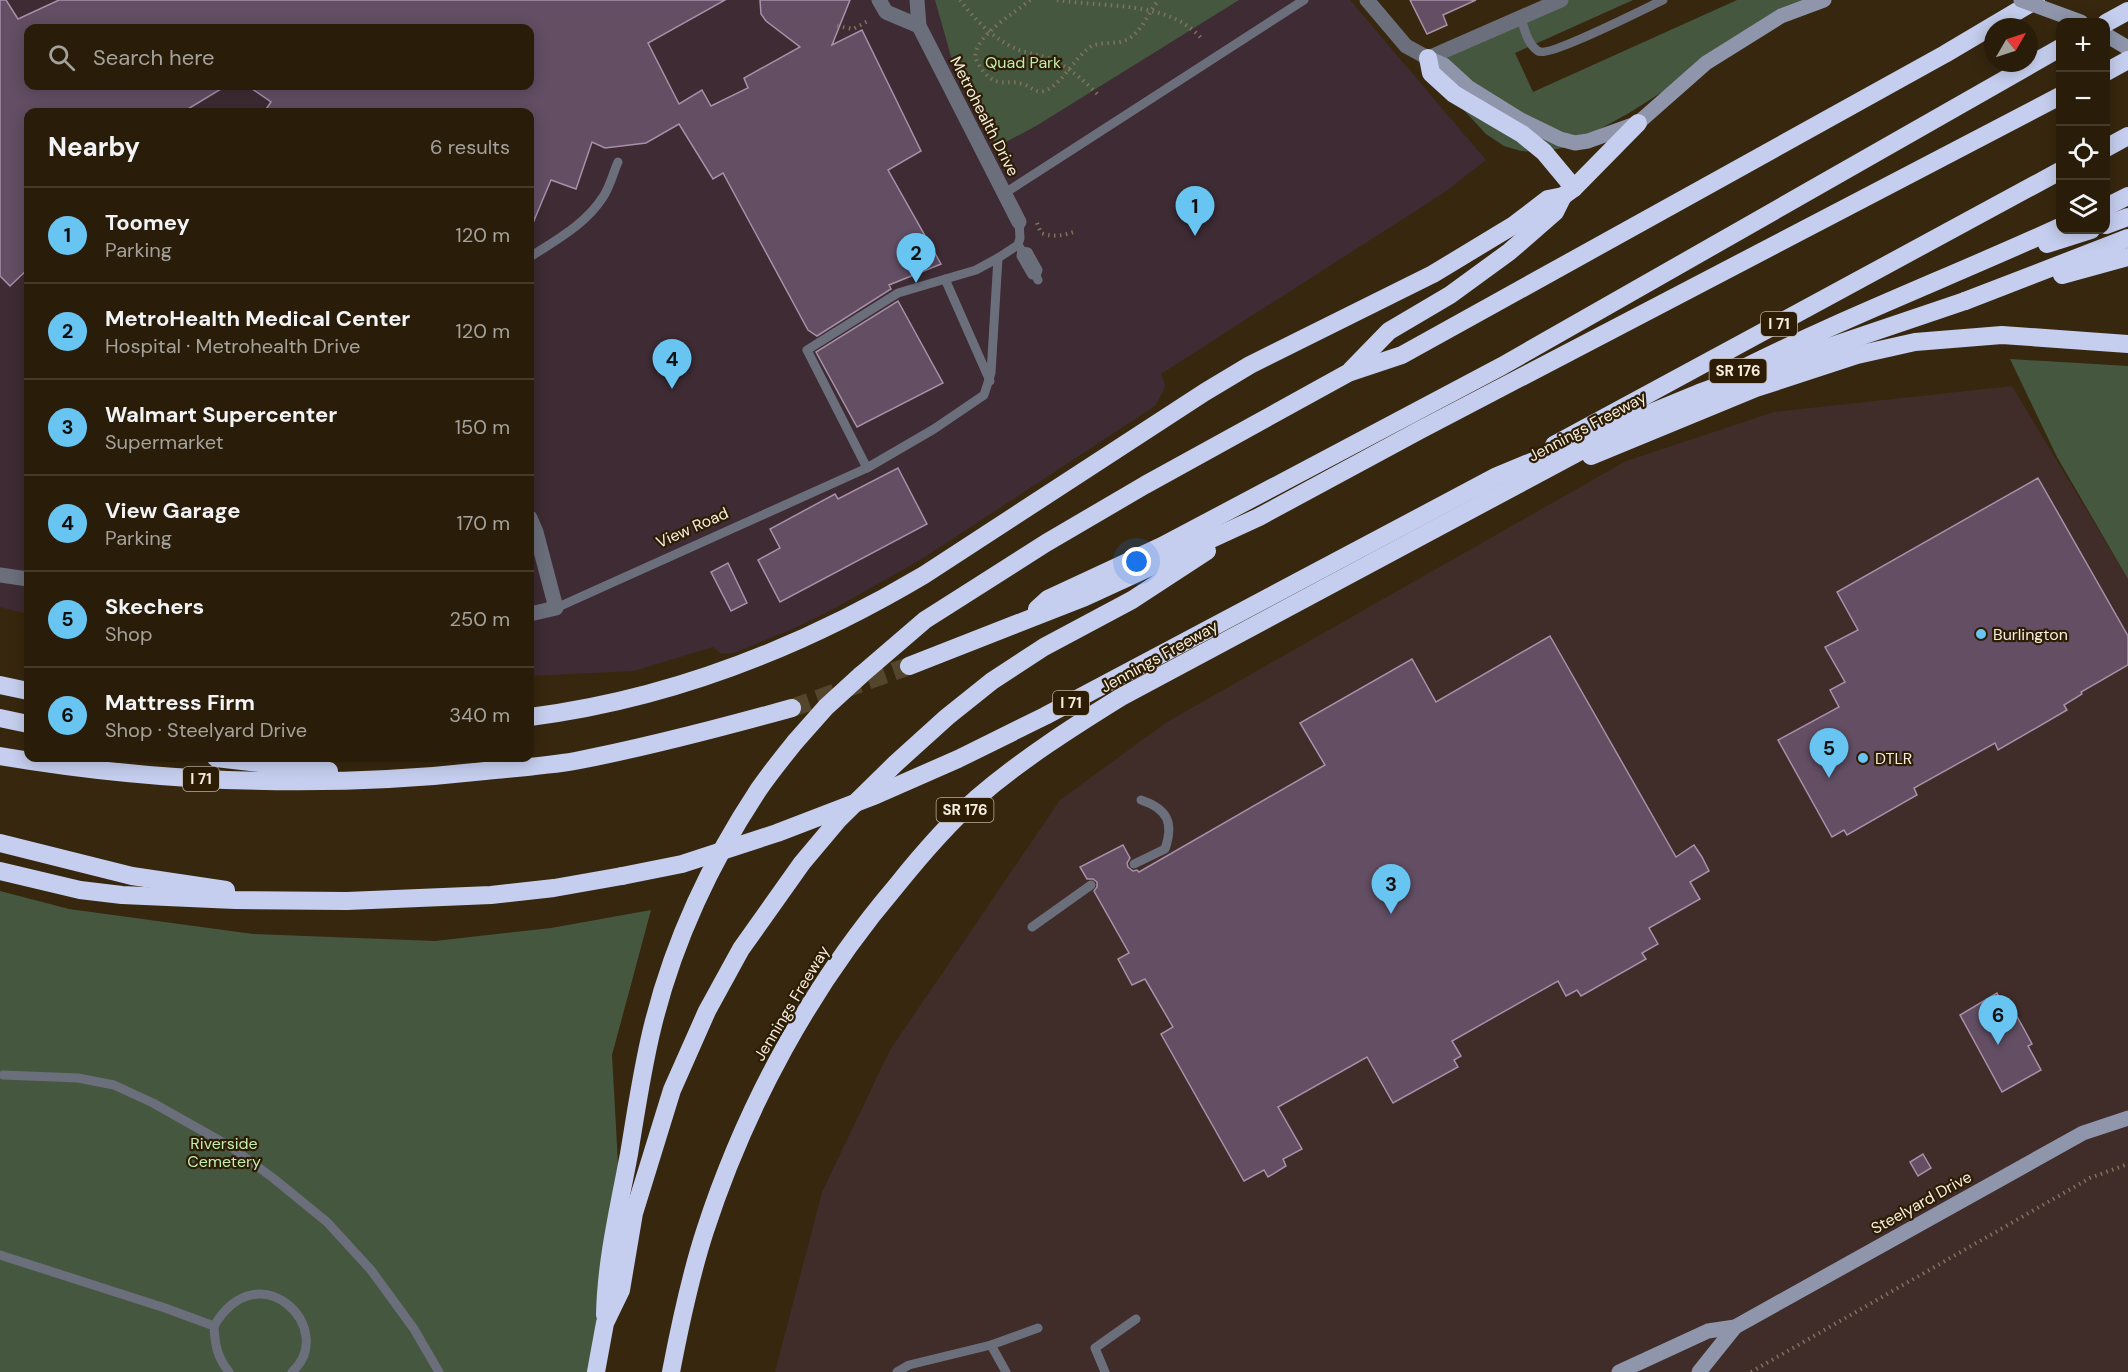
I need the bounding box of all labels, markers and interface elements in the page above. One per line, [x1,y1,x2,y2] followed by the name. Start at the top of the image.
[1984,18,2038,72] north arrow
[2056,18,2110,234] map controls
[2056,18,2110,72] button: +
[24,24,534,90] search box
[45,41,78,74] icon: search
[93,43,214,72] text: Search here
[985,52,1061,73] park label: Quad Park
[945,53,1024,180] street label: Metrohealth Drive
[2056,72,2110,126] button: −
[2056,126,2110,180] button: locate
[48,130,140,164] text: Nearby
[430,134,510,160] text: 6 results
[2056,180,2110,234] button: layers
[1176,186,1214,236] pin: 1
[105,208,190,237] text: Toomey
[64,222,71,248] text: 1
[456,222,510,248] text: 120 m
[896,234,936,283] pin: 2
[105,237,172,263] text: Parking
[105,304,410,333] text: MetroHealth Medical Center
[1761,312,1797,336] road number: I 71
[62,318,73,344] text: 2
[456,318,510,344] text: 120 m
[105,333,360,359] text: Hospital · Metrohealth Drive
[652,340,692,389] pin: 4
[1710,359,1766,383] road number: SR 176
[1524,386,1650,466] street label: Jennings Freeway
[105,400,337,429] text: Walmart Supercenter
[61,414,74,440] text: 3
[455,414,510,440] text: 150 m
[105,429,224,455] text: Supermarket
[105,496,240,525] text: View Garage
[653,502,732,553] street label: View Road
[61,510,74,536] text: 4
[457,510,510,536] text: 170 m
[105,525,172,551] text: Parking
[1122,547,1151,576] your location
[105,592,204,621] text: Skechers
[61,606,74,632] text: 5
[449,606,510,632] text: 250 m
[1097,615,1222,697] street label: Jennings Freeway
[105,621,152,647] text: Shop
[1993,624,2068,645] place label: Burlington
[1974,627,1988,641] marker: Burlington
[105,688,255,717] text: Mattress Firm
[1053,691,1089,715] road number: I 71
[61,702,74,728] text: 6
[449,702,510,728] text: 340 m
[105,717,307,743] text: Shop · Steelyard Drive
[1810,728,1848,778] pin: 5
[1875,748,1912,769] place label: DTLR
[1856,751,1870,765] marker: DTLR
[183,767,219,791] road number: I 71
[936,798,994,822] road number: SR 176
[1372,864,1410,914] pin: 3
[749,942,834,1065] street label: Jennings Freeway
[1978,996,2018,1045] pin: 6
[187,1133,261,1172] park label: Riverside Cemetery
[1867,1166,1975,1239] street label: Steelyard Drive

